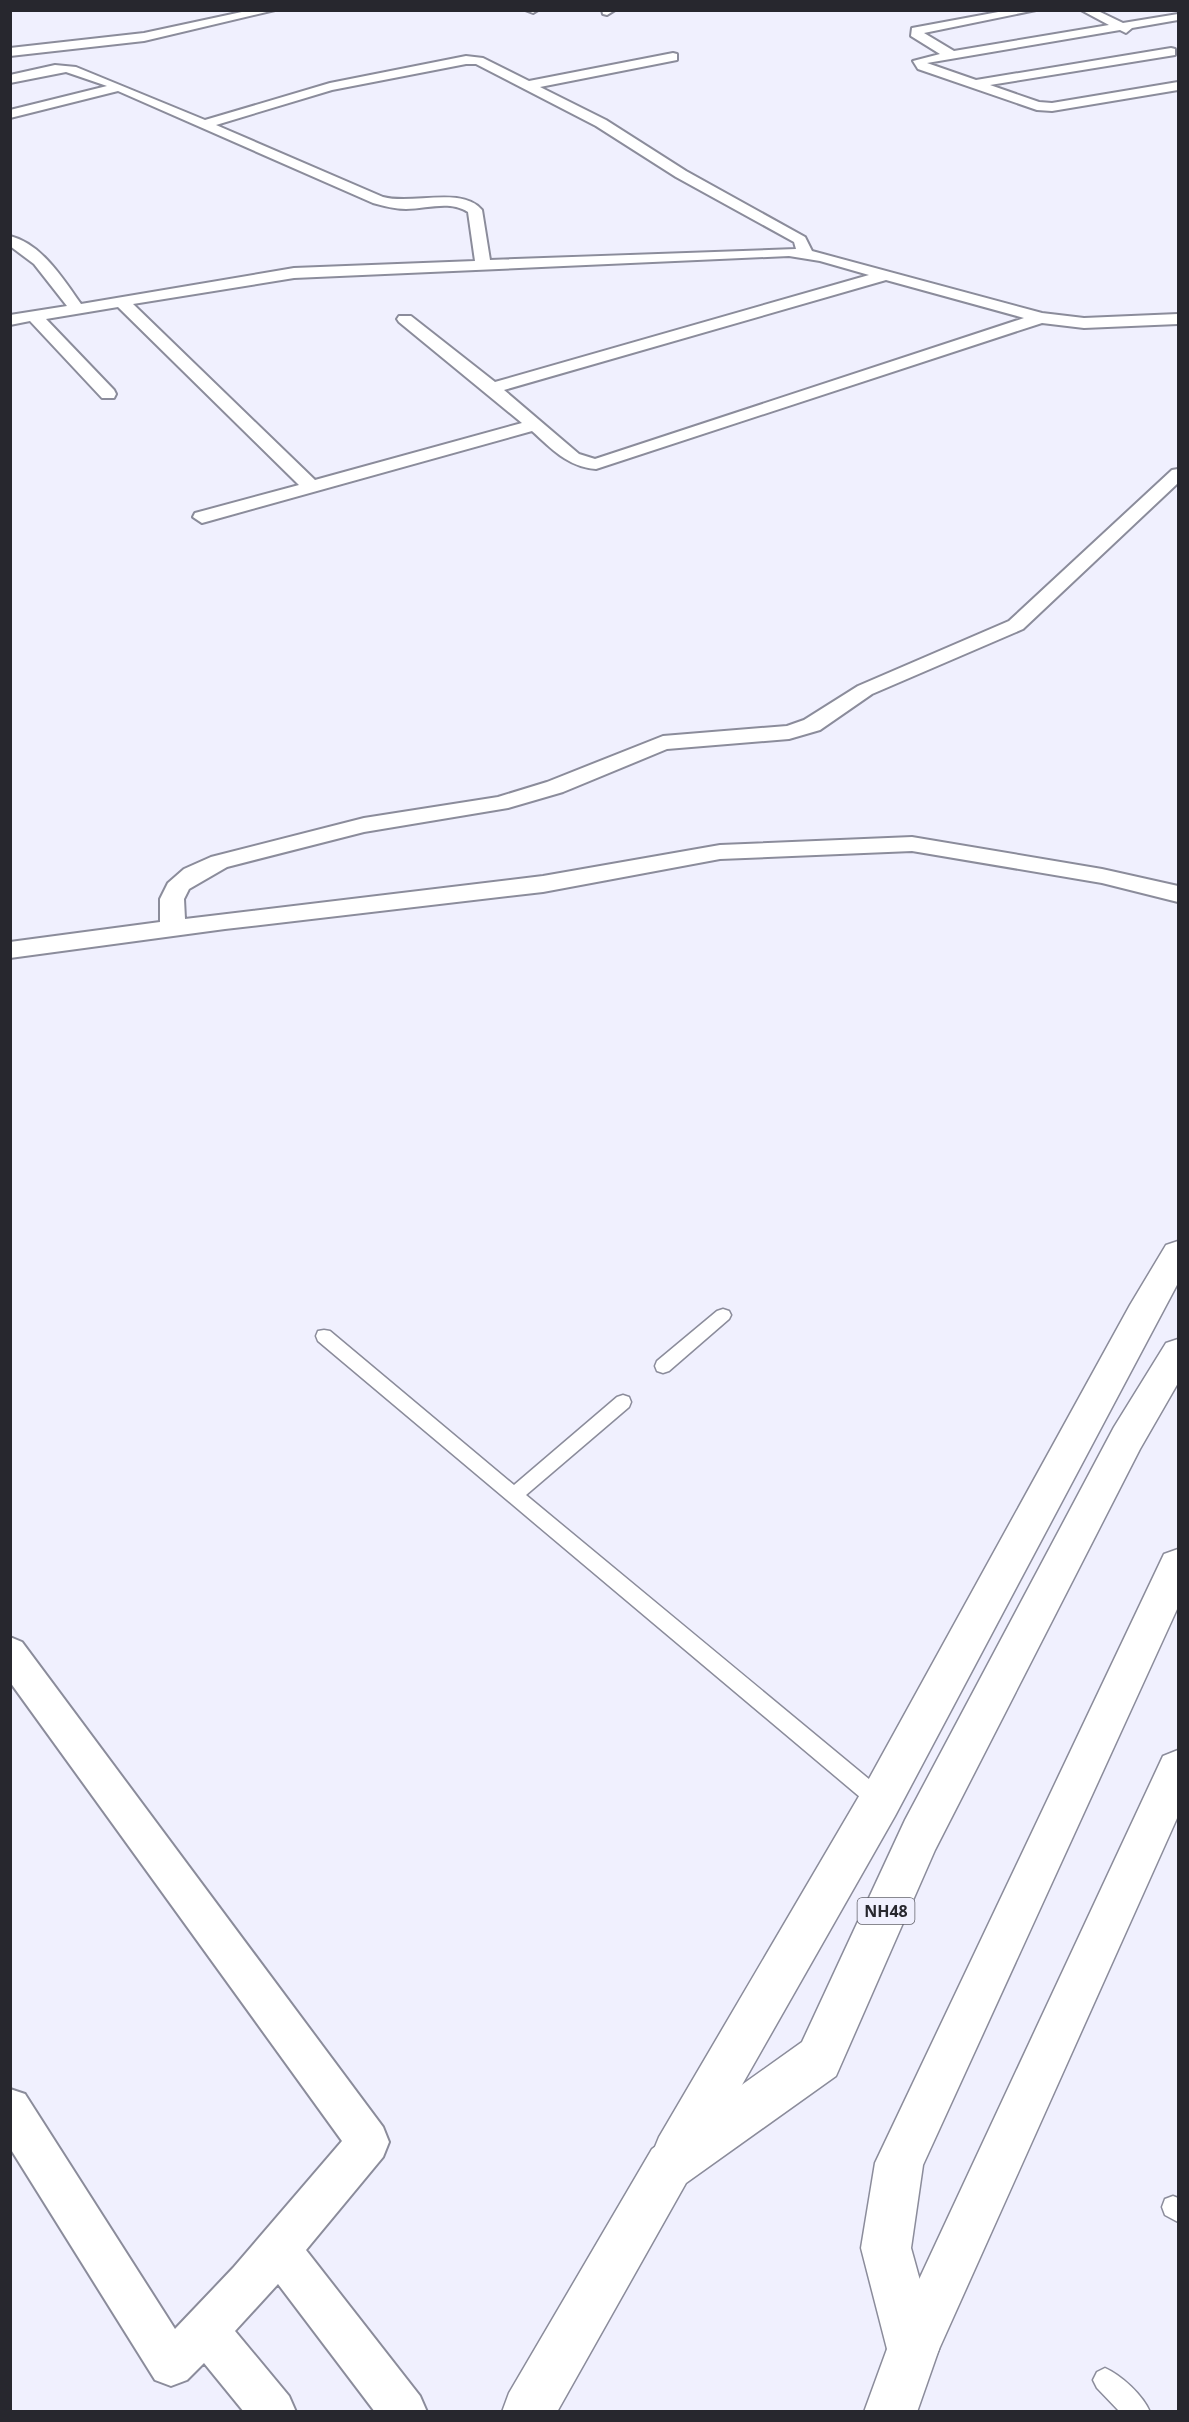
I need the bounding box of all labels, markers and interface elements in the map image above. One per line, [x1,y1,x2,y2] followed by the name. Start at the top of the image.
[858,1898,914,1924] road number: NH48

